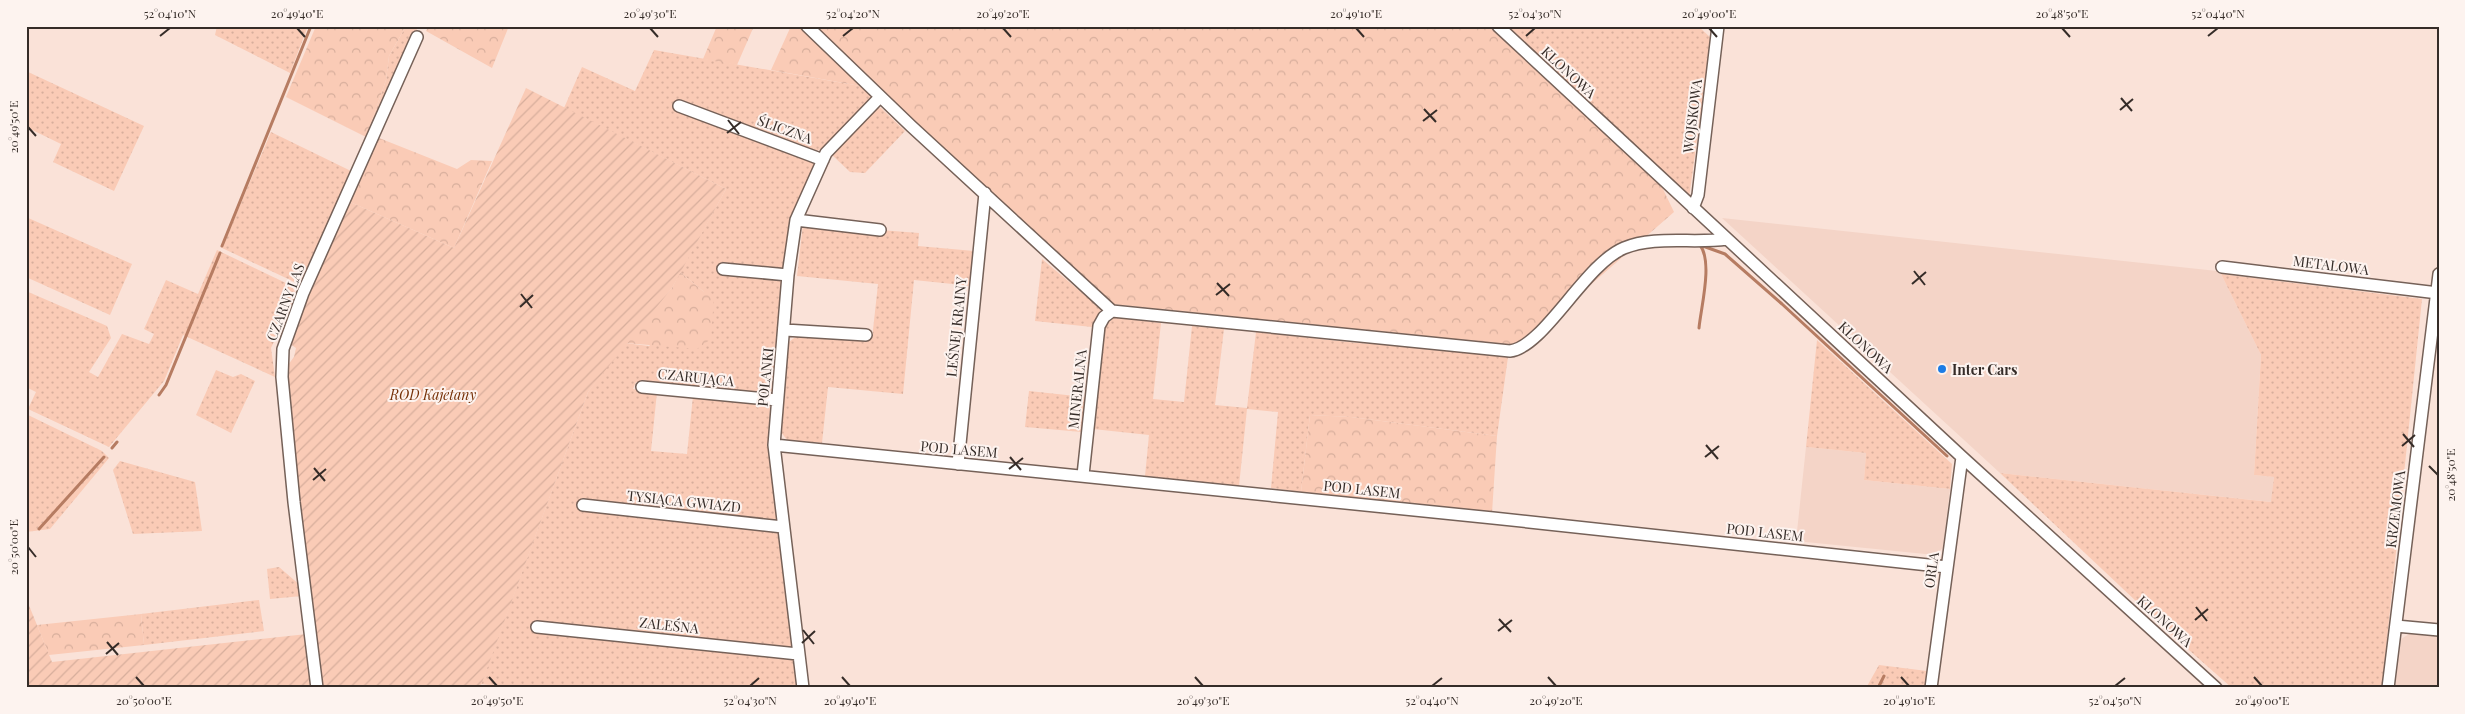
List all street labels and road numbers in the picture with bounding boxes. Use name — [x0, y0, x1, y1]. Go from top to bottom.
street label: KLONOWA — [1538, 42, 1601, 102]
street label: WOJSKOWA — [1678, 78, 1706, 155]
street label: ŚLICZNA — [755, 110, 815, 148]
street label: METALOWA — [2292, 251, 2370, 279]
street label: CZARNY LAS — [262, 261, 308, 343]
street label: LEŚNEJ KRAINY — [941, 275, 971, 378]
street label: KLONOWA — [1835, 317, 1898, 377]
street label: POLANKI — [752, 346, 778, 407]
street label: MINERALNA — [1063, 348, 1091, 430]
street label: CZARUJĄCA — [657, 364, 735, 390]
street label: POD LASEM — [920, 436, 998, 462]
street label: KRZEMOWA — [2381, 469, 2409, 549]
street label: POD LASEM — [1323, 476, 1401, 502]
street label: TYSIĄCA GWIAZD — [626, 486, 742, 516]
street label: POD LASEM — [1726, 519, 1804, 545]
street label: ORLA — [1919, 550, 1943, 589]
street label: KLONOWA — [2133, 591, 2197, 651]
street label: ZALEŚNA — [638, 612, 700, 638]

